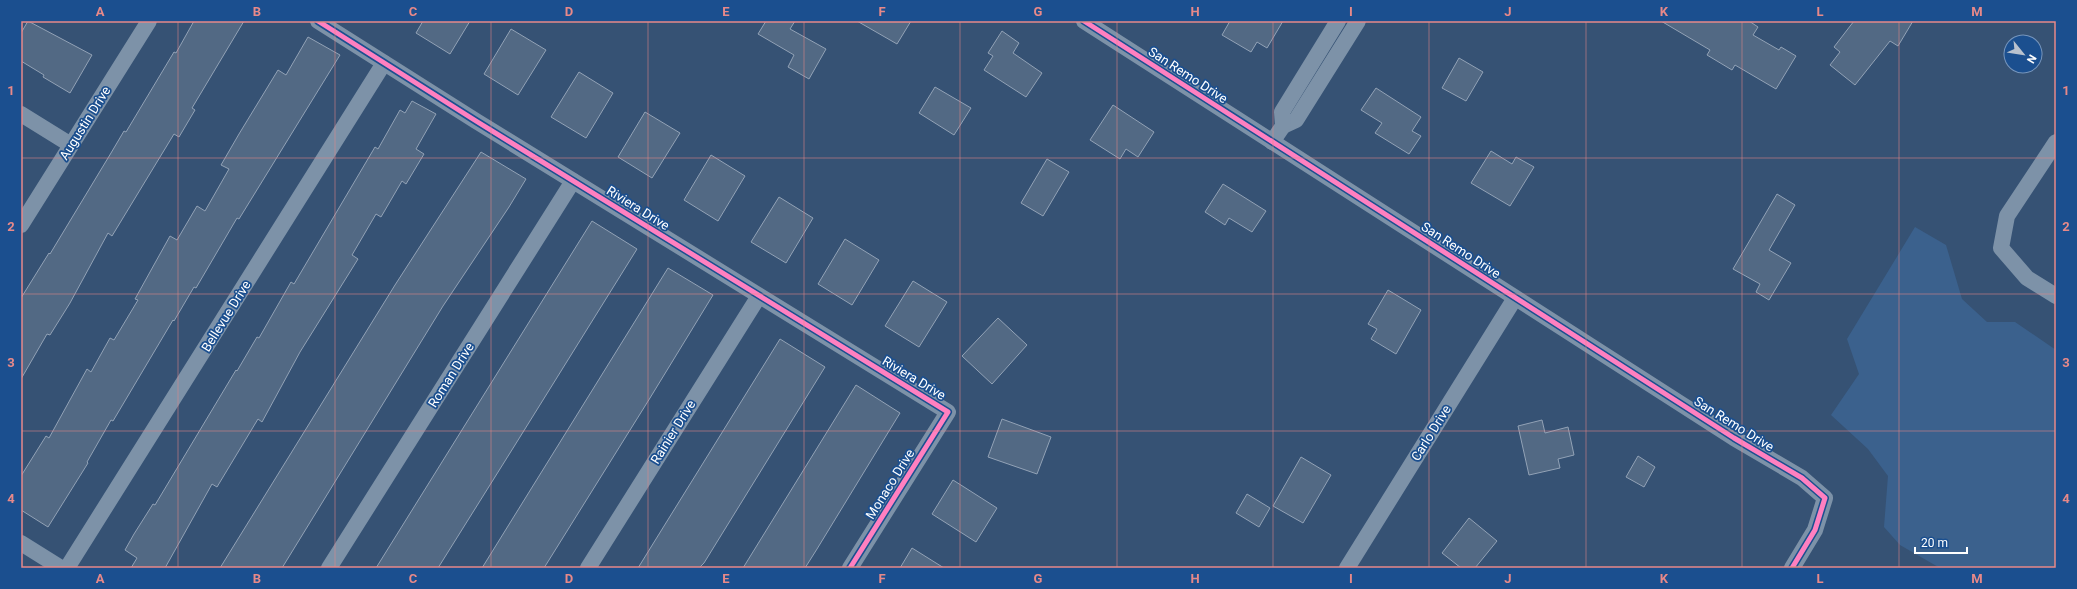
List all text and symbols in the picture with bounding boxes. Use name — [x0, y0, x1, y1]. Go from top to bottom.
text: A — [96, 4, 105, 19]
text: B — [253, 4, 261, 19]
text: C — [409, 4, 418, 19]
text: D — [565, 4, 573, 19]
text: E — [722, 4, 730, 19]
text: F — [878, 4, 886, 19]
text: G — [1034, 4, 1043, 19]
text: H — [1190, 4, 1200, 19]
text: I — [1349, 4, 1353, 19]
text: J — [1504, 4, 1512, 19]
text: K — [1660, 4, 1669, 19]
text: L — [1816, 4, 1824, 19]
text: M — [1971, 4, 1983, 19]
north arrow — [2003, 34, 2043, 74]
street label: San Remo Drive — [1146, 44, 1230, 106]
text: N — [2024, 52, 2039, 66]
text: 1 — [7, 83, 15, 98]
street label: Augustin Drive — [56, 83, 114, 162]
text: 1 — [2062, 83, 2070, 98]
street label: Riviera Drive — [604, 183, 672, 233]
text: 2 — [7, 219, 15, 234]
street label: San Remo Drive — [1419, 219, 1503, 281]
text: 2 — [2062, 219, 2070, 234]
street label: Bellevue Drive — [198, 278, 254, 354]
street label: Roman Drive — [425, 340, 477, 410]
street label: Riviera Drive — [880, 353, 948, 403]
text: 3 — [7, 355, 15, 370]
text: 3 — [2062, 355, 2070, 370]
street label: San Remo Drive — [1691, 393, 1777, 455]
street label: Rainier Drive — [647, 397, 699, 467]
street label: Carlo Drive — [1408, 402, 1454, 464]
street label: Monaco Drive — [863, 446, 918, 522]
text: 4 — [7, 491, 15, 506]
text: 4 — [2062, 491, 2070, 506]
scale bar — [1915, 529, 1967, 555]
text: 20 m — [1921, 536, 1948, 550]
text: A — [96, 571, 105, 586]
text: B — [253, 571, 261, 586]
text: C — [409, 571, 418, 586]
text: D — [565, 571, 573, 586]
text: E — [722, 571, 730, 586]
text: F — [878, 571, 886, 586]
text: G — [1034, 571, 1043, 586]
text: H — [1190, 571, 1200, 586]
text: I — [1349, 571, 1353, 586]
text: J — [1504, 571, 1512, 586]
text: K — [1660, 571, 1669, 586]
text: L — [1816, 571, 1824, 586]
text: M — [1971, 571, 1983, 586]

